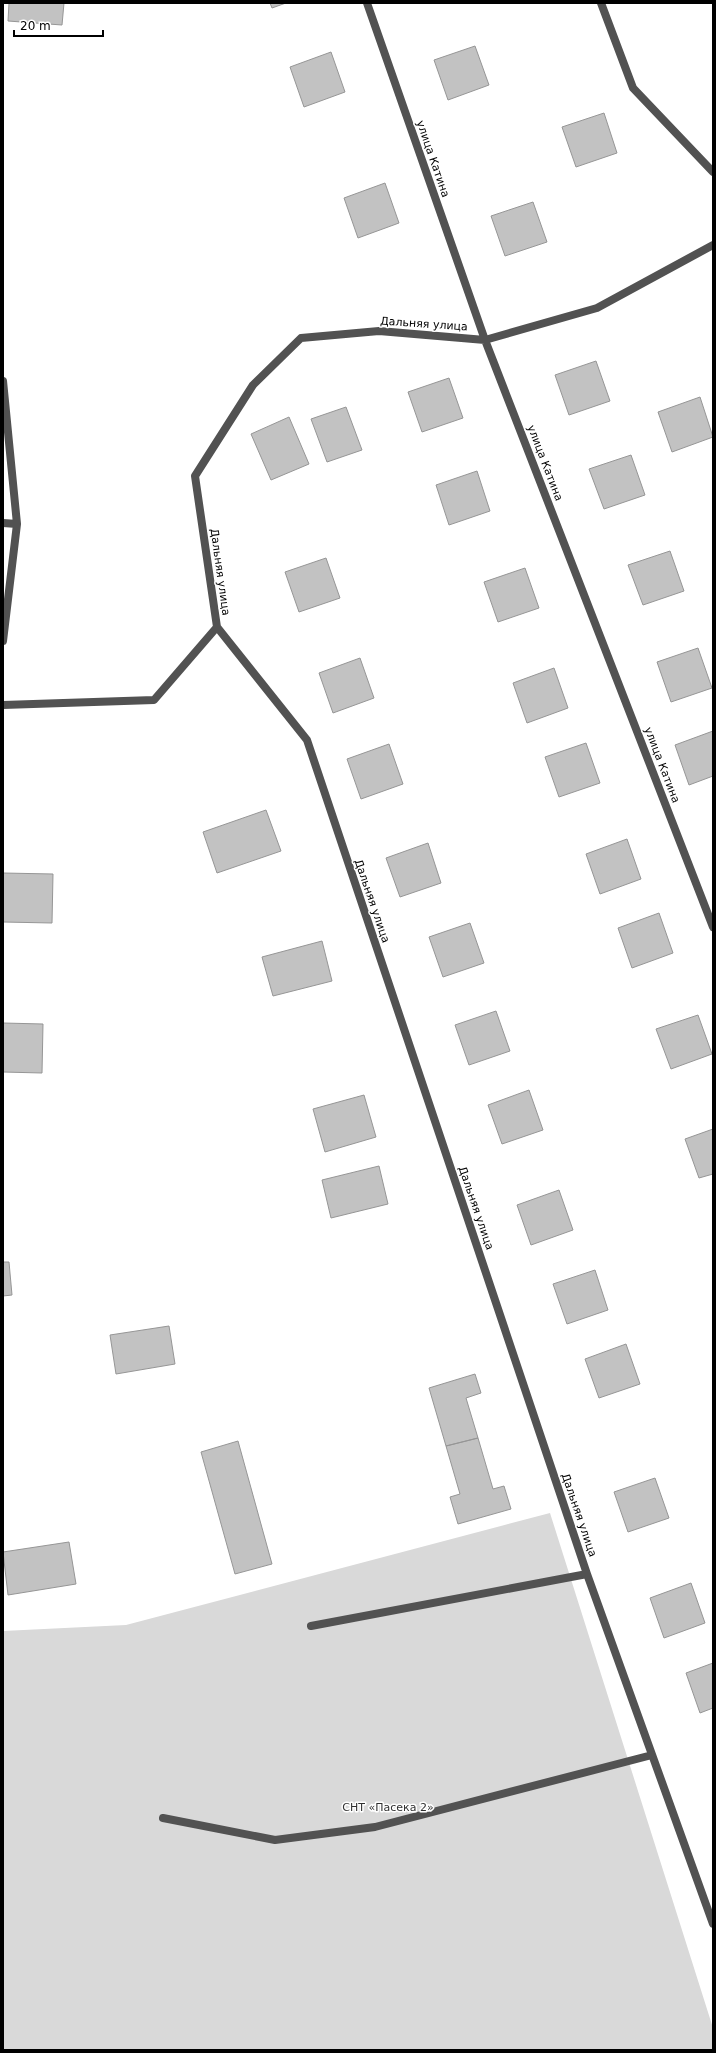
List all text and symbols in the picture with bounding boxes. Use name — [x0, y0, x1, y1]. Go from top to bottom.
scale bar — [14, 12, 103, 38]
text: 20 m — [20, 19, 51, 33]
street label: улица Катина — [414, 119, 452, 199]
street label: Дальняя улица — [380, 314, 468, 334]
street label: улица Катина — [525, 423, 565, 503]
street label: Дальняя улица — [207, 528, 233, 616]
street label: улица Катина — [642, 725, 682, 805]
street label: Дальняя улица — [352, 857, 392, 945]
street label: Дальняя улица — [456, 1164, 496, 1252]
street label: Дальняя улица — [559, 1471, 599, 1559]
park label: СНТ «Пасека 2» — [342, 1801, 434, 1814]

